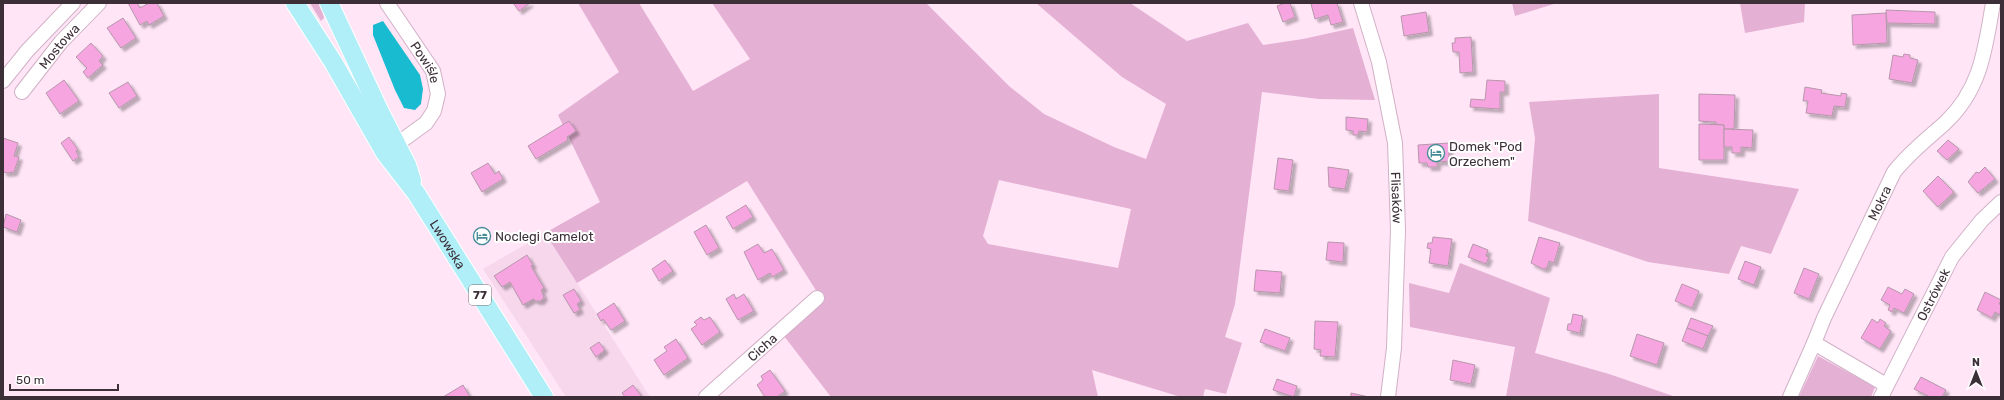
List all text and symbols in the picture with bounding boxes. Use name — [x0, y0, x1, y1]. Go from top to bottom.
street label: Mostowa — [36, 21, 83, 72]
street label: Powiśle — [407, 39, 442, 84]
place label: Domek "Pod Orzechem" — [1449, 139, 1522, 169]
hotel icon: Domek "Pod Orzechem" — [1426, 143, 1446, 163]
street label: Flisaków — [1388, 172, 1405, 224]
street label: Mokra — [1865, 183, 1894, 223]
street label: Lwowska — [427, 217, 469, 272]
hotel icon: Noclegi Camelot — [472, 226, 492, 246]
place label: Noclegi Camelot — [495, 229, 594, 245]
street label: Ostrówek — [1914, 266, 1953, 323]
road number: 77 — [469, 285, 491, 305]
street label: Cicha — [745, 330, 780, 364]
north arrow — [1956, 352, 1996, 392]
text: N — [1972, 356, 1980, 369]
scale bar — [10, 366, 118, 392]
text: 50 m — [16, 373, 44, 387]

